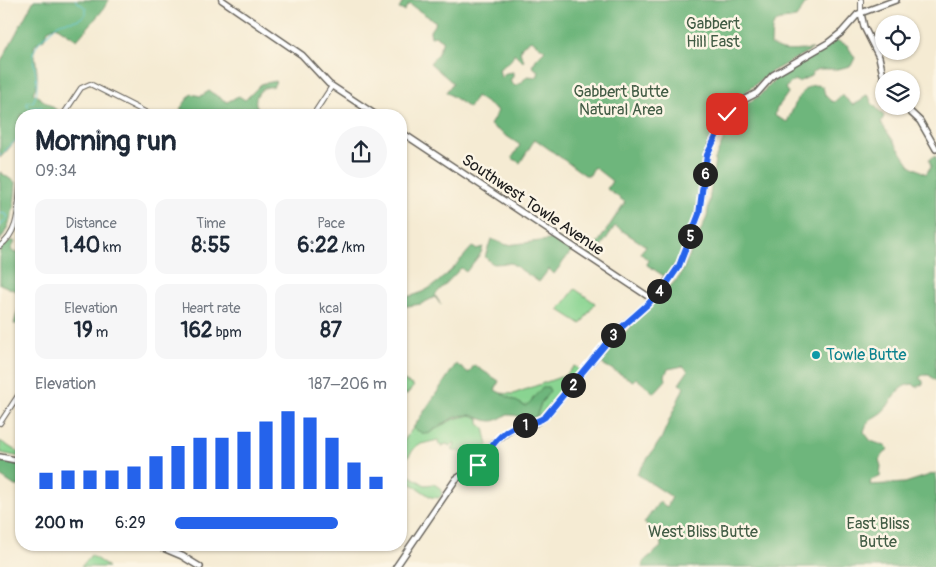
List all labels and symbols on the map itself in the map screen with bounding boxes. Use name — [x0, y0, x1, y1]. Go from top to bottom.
park label: Gabbert Hill East — [686, 14, 740, 52]
park label: Gabbert Butte Natural Area — [573, 82, 669, 120]
pin — [706, 93, 748, 135]
street label: Southwest Towle Avenue — [458, 150, 608, 260]
pin: 6 — [692, 162, 718, 186]
pin: 5 — [678, 224, 702, 248]
pin: 4 — [646, 278, 672, 304]
pin: 3 — [600, 322, 626, 348]
place label: Towle Butte — [826, 345, 907, 365]
marker: Towle Butte — [810, 349, 822, 361]
pin: 2 — [560, 372, 586, 398]
pin: 1 — [512, 412, 538, 438]
pin — [457, 444, 499, 486]
park label: East Bliss Butte — [847, 514, 909, 552]
park label: West Bliss Butte — [648, 522, 758, 542]

